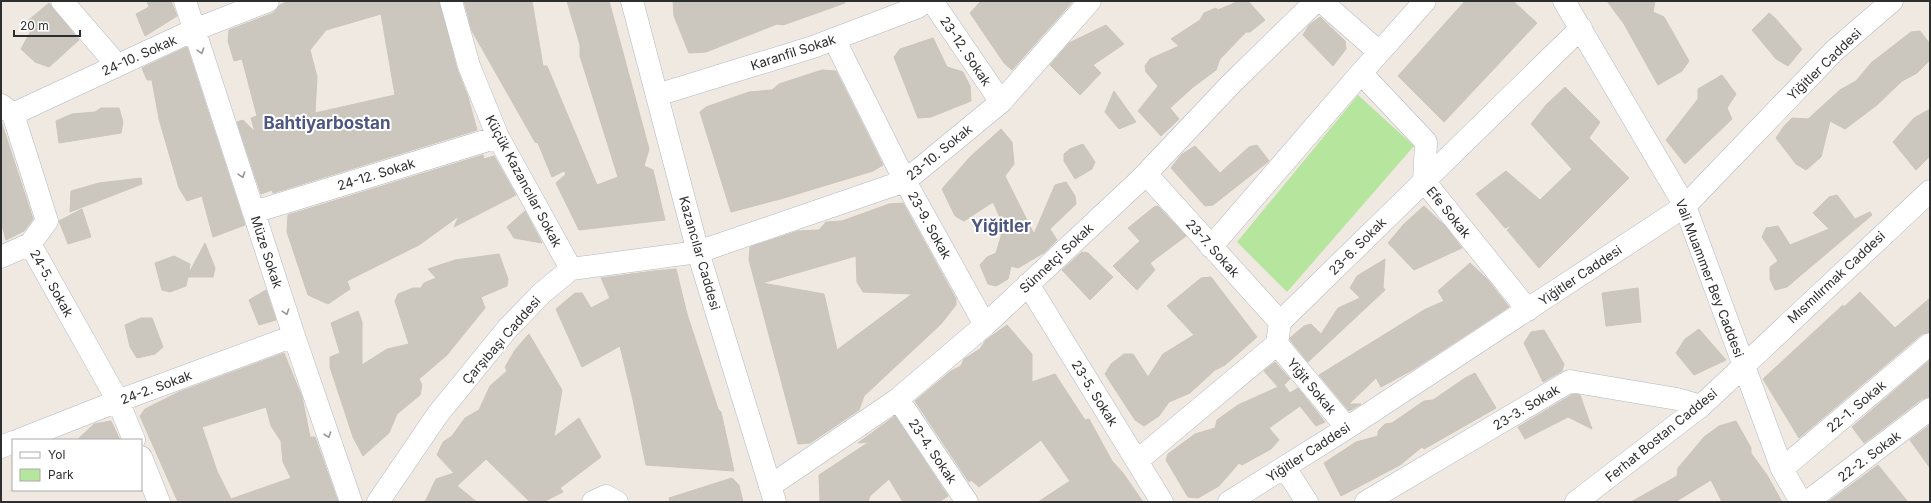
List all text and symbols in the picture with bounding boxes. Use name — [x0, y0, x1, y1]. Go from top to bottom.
scale bar — [14, 12, 80, 38]
street label: 23-12. Sokak — [937, 13, 995, 89]
text: 20 m — [20, 18, 49, 33]
street label: Yiğitler Caddesi — [1784, 25, 1864, 103]
street label: 24-10. Sokak — [99, 31, 179, 79]
street label: Karanfil Sokak — [748, 31, 838, 73]
one-way arrow — [197, 48, 205, 55]
street label: Küçük Kazancılar Sokak — [482, 112, 566, 250]
district label: Bahtiyarbostan — [263, 113, 391, 133]
street label: 23-10. Sokak — [903, 121, 975, 183]
street label: 24-12. Sokak — [335, 155, 417, 193]
one-way arrow — [237, 171, 246, 178]
street label: Efe Sokak — [1424, 183, 1474, 241]
street label: 23-9. Sokak — [905, 188, 955, 262]
street label: Kazancılar Caddesi — [676, 194, 724, 312]
street label: Vali Muammer Bey Caddesi — [1672, 197, 1748, 359]
street label: Müze Sokak — [248, 214, 286, 290]
street label: 23-6. Sokak — [1325, 214, 1389, 278]
district label: Yiğitler — [971, 216, 1031, 236]
street label: 23-7. Sokak — [1183, 216, 1243, 280]
street label: Sünnetçi Sokak — [1016, 220, 1096, 296]
street label: Mısmılırmak Caddesi — [1784, 228, 1888, 326]
street label: Yiğitler Caddesi — [1535, 241, 1625, 309]
street label: 24-5. Sokak — [27, 246, 77, 320]
street label: Çarşıbaşı Caddesi — [459, 293, 543, 387]
one-way arrow — [281, 308, 290, 315]
street label: Yiğit Sokak — [1284, 355, 1340, 417]
street label: 23-5. Sokak — [1068, 357, 1122, 429]
street label: 24-2. Sokak — [118, 367, 194, 407]
street label: 22-1. Sokak — [1823, 377, 1889, 435]
street label: 23-3. Sokak — [1490, 381, 1562, 433]
street label: Ferhat Bostan Caddesi — [1602, 385, 1720, 485]
street label: 23-4. Sokak — [905, 415, 961, 487]
street label: Yiğitler Caddesi — [1263, 419, 1353, 485]
street label: 22-2. Sokak — [1834, 427, 1904, 485]
one-way arrow — [323, 431, 332, 438]
legend — [12, 439, 142, 491]
text: Yol — [48, 447, 65, 462]
text: Park — [48, 467, 74, 482]

